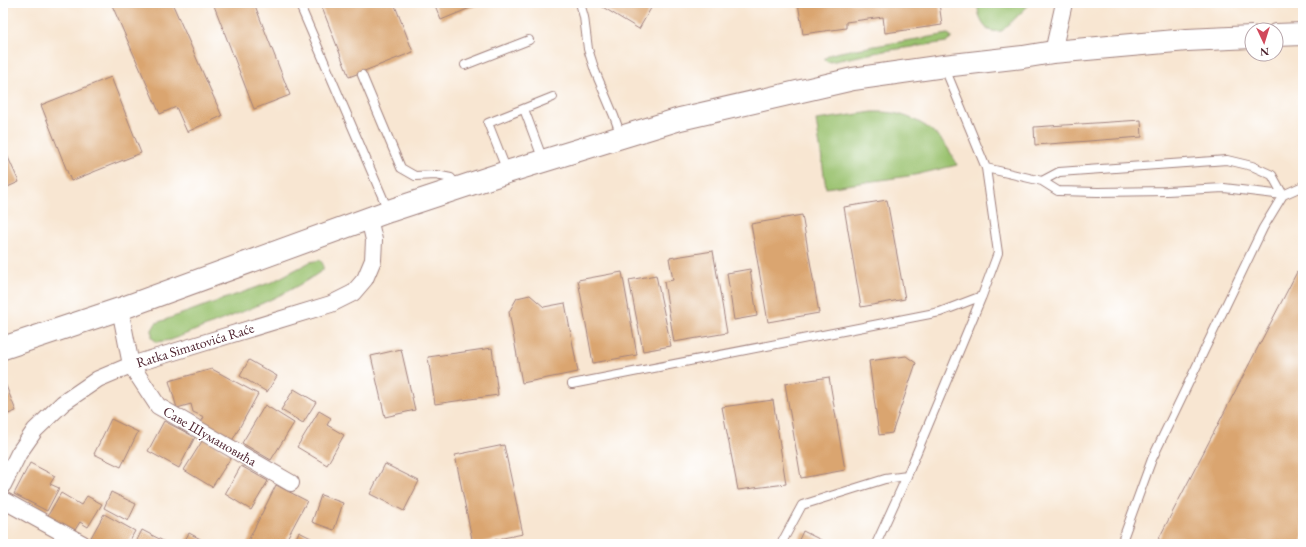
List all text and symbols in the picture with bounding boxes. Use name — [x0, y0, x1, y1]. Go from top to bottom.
north arrow — [1244, 22, 1284, 62]
text: N — [1260, 45, 1270, 59]
street label: Ratka Simatovića Raće — [134, 318, 257, 371]
street label: Саве Шумановића — [160, 402, 260, 470]

